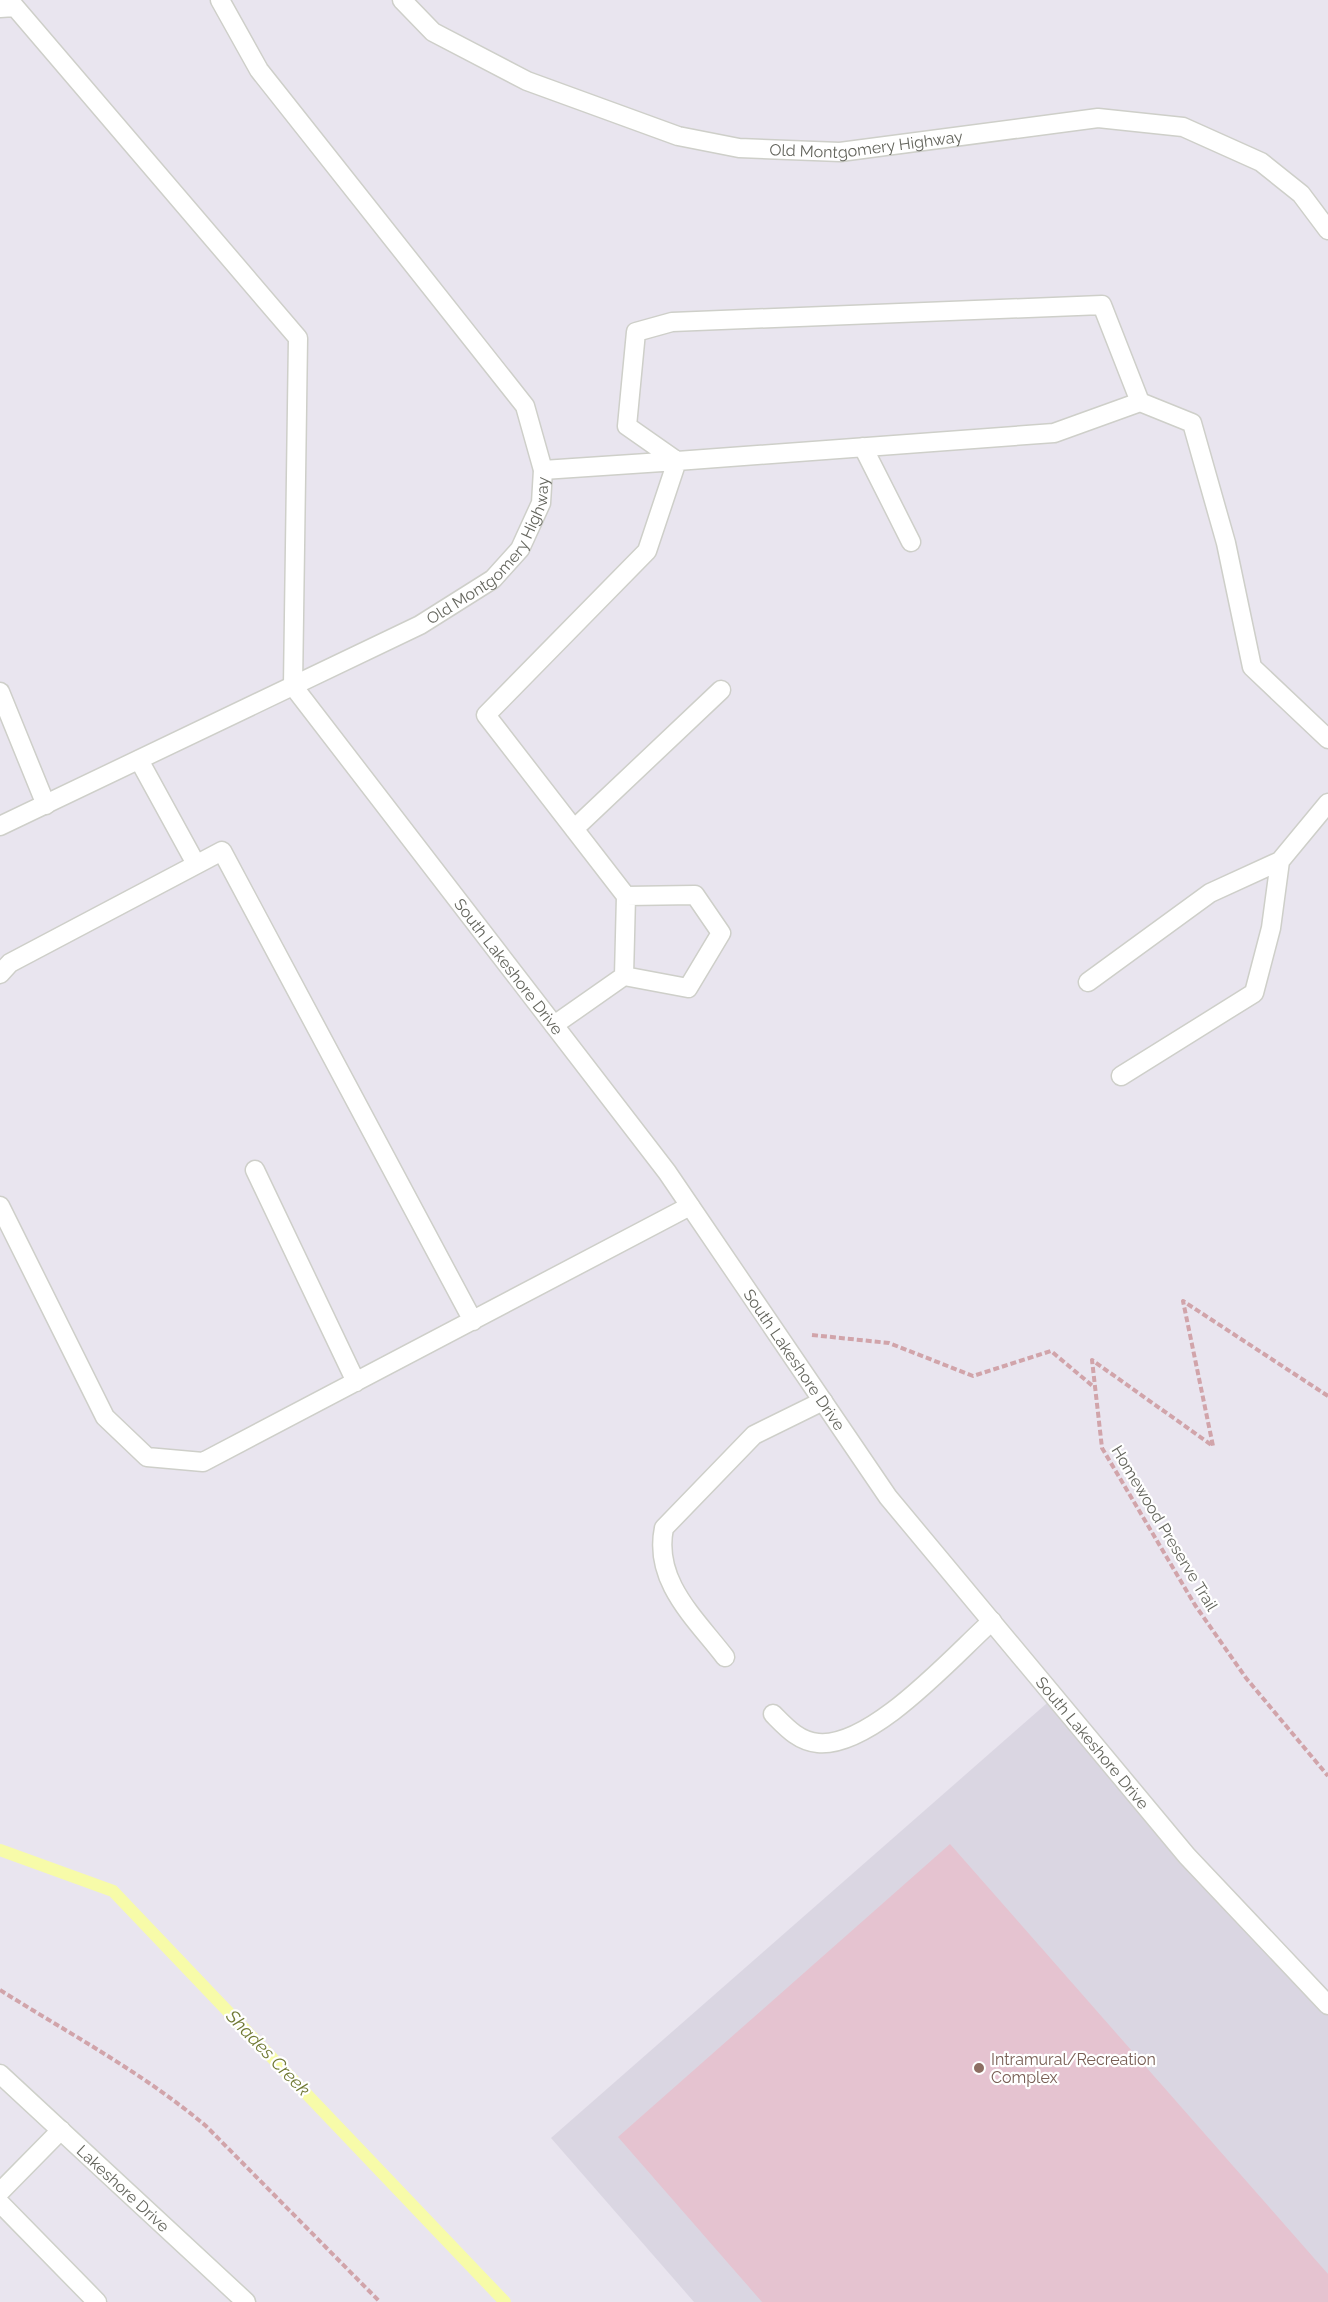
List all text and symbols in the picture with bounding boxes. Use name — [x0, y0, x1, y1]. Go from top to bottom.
street label: Old Montgomery Highway — [769, 127, 964, 162]
street label: Old Montgomery Highway — [423, 476, 553, 629]
street label: South Lakeshore Drive — [450, 895, 567, 1039]
street label: South Lakeshore Drive — [739, 1285, 849, 1434]
street label: Homewood Preserve Trail — [1107, 1442, 1222, 1615]
street label: South Lakeshore Drive — [1032, 1673, 1153, 1813]
water label: Shades Creek — [221, 2005, 315, 2100]
place label: Intramural/Recreation Complex — [991, 2050, 1156, 2087]
marker: Intramural/Recreation Complex — [972, 2061, 986, 2075]
street label: Lakeshore Drive — [73, 2141, 173, 2236]

